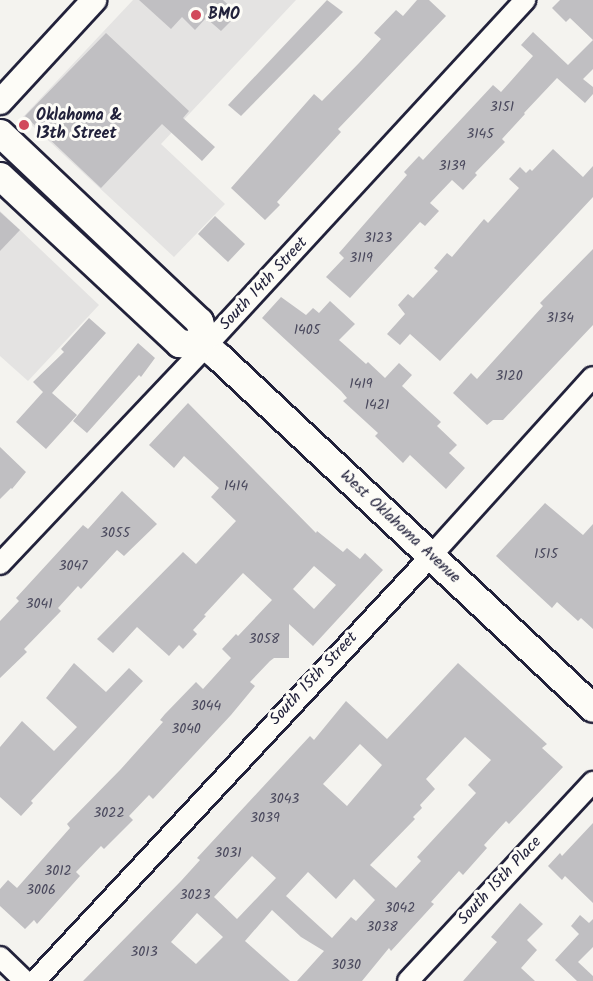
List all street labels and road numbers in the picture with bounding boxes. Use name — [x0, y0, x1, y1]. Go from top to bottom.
street label: South 14th Street — [216, 233, 312, 335]
street label: West Oklahoma Avenue — [336, 466, 464, 588]
street label: South 15th Street — [266, 629, 362, 729]
street label: South 15th Place — [454, 833, 546, 929]

